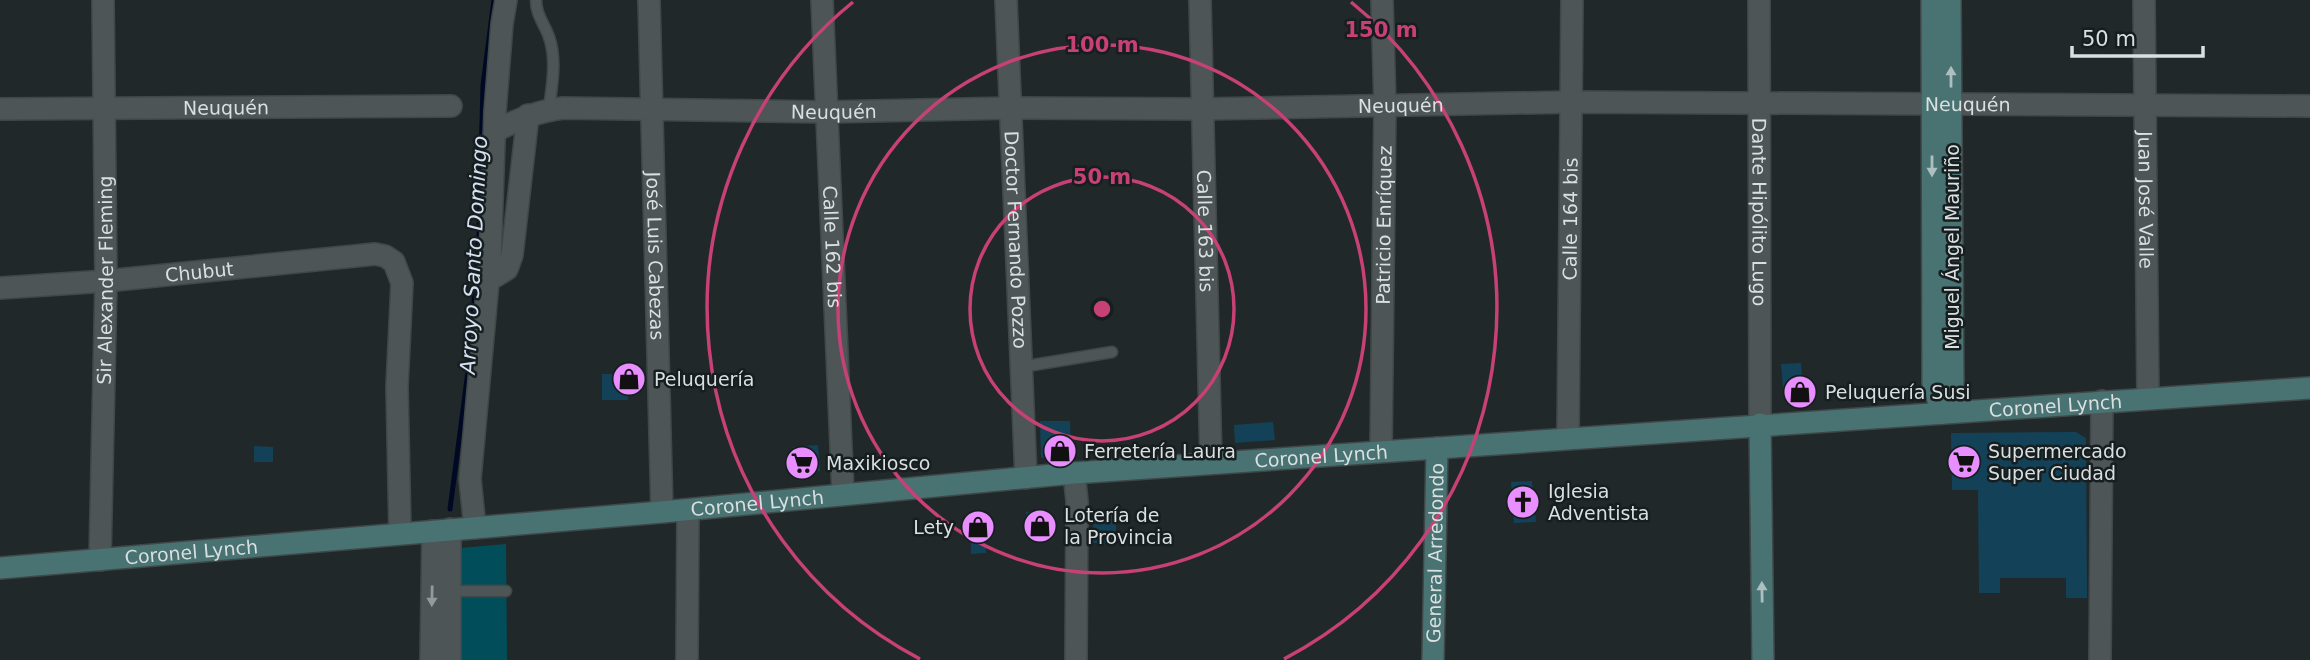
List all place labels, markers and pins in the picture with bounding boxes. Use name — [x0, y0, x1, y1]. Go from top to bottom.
centre of rings — [1090, 297, 1114, 321]
shop icon: Peluquería — [610, 360, 648, 398]
place label: Peluquería — [654, 368, 754, 390]
shop icon: Peluquería Susi — [1781, 373, 1819, 411]
place label: Peluquería Susi — [1825, 381, 1971, 403]
shop icon: Ferretería Laura — [1041, 432, 1079, 470]
place label: Ferretería Laura — [1084, 440, 1236, 462]
place label: Supermercado Super Ciudad — [1988, 440, 2127, 484]
supermarket icon: Supermercado Super Ciudad — [1945, 443, 1983, 481]
supermarket icon: Maxikiosco — [783, 444, 821, 482]
place label: Maxikiosco — [826, 452, 930, 474]
place label: Iglesia Adventista — [1548, 480, 1649, 524]
church icon: Iglesia Adventista — [1504, 483, 1542, 521]
place label: Lotería de la Provincia — [1064, 504, 1173, 548]
shop icon: Lotería de la Provincia — [1021, 507, 1059, 545]
shop icon: Lety — [959, 508, 997, 546]
place label: Lety — [913, 516, 954, 538]

